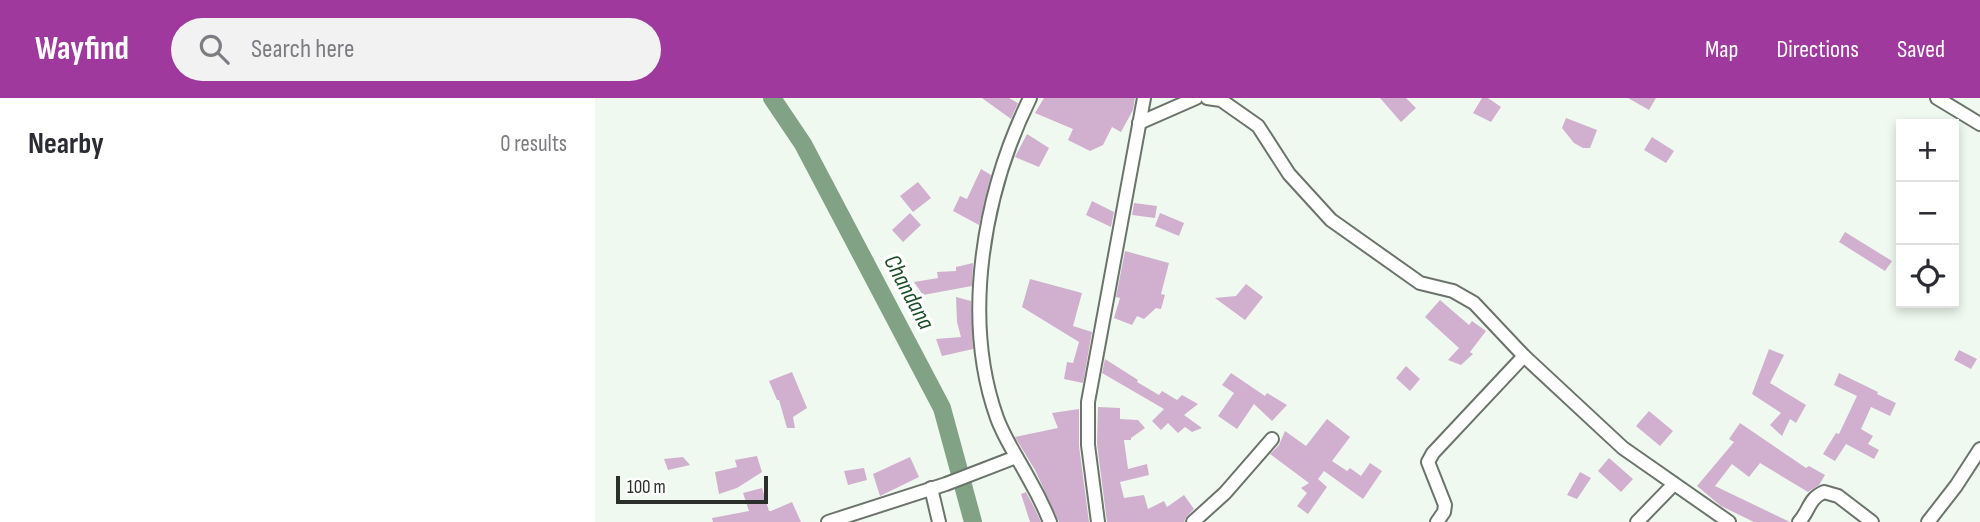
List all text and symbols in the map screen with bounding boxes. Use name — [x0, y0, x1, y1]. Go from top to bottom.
search box — [171, 18, 661, 81]
text: Wayfind — [35, 29, 129, 69]
icon: search — [195, 30, 233, 68]
text: Search here — [251, 34, 354, 65]
text: Map — [1705, 35, 1738, 64]
text: Directions — [1776, 35, 1859, 64]
text: Saved — [1897, 35, 1945, 64]
map controls — [1896, 119, 1959, 308]
button: + — [1896, 119, 1959, 182]
text: Nearby — [28, 126, 104, 162]
text: 0 results — [500, 130, 567, 158]
button: − — [1896, 182, 1959, 245]
button: locate — [1896, 245, 1959, 308]
water label: Chandana — [877, 250, 941, 335]
scale bar — [616, 473, 768, 505]
text: 100 m — [627, 476, 666, 499]

